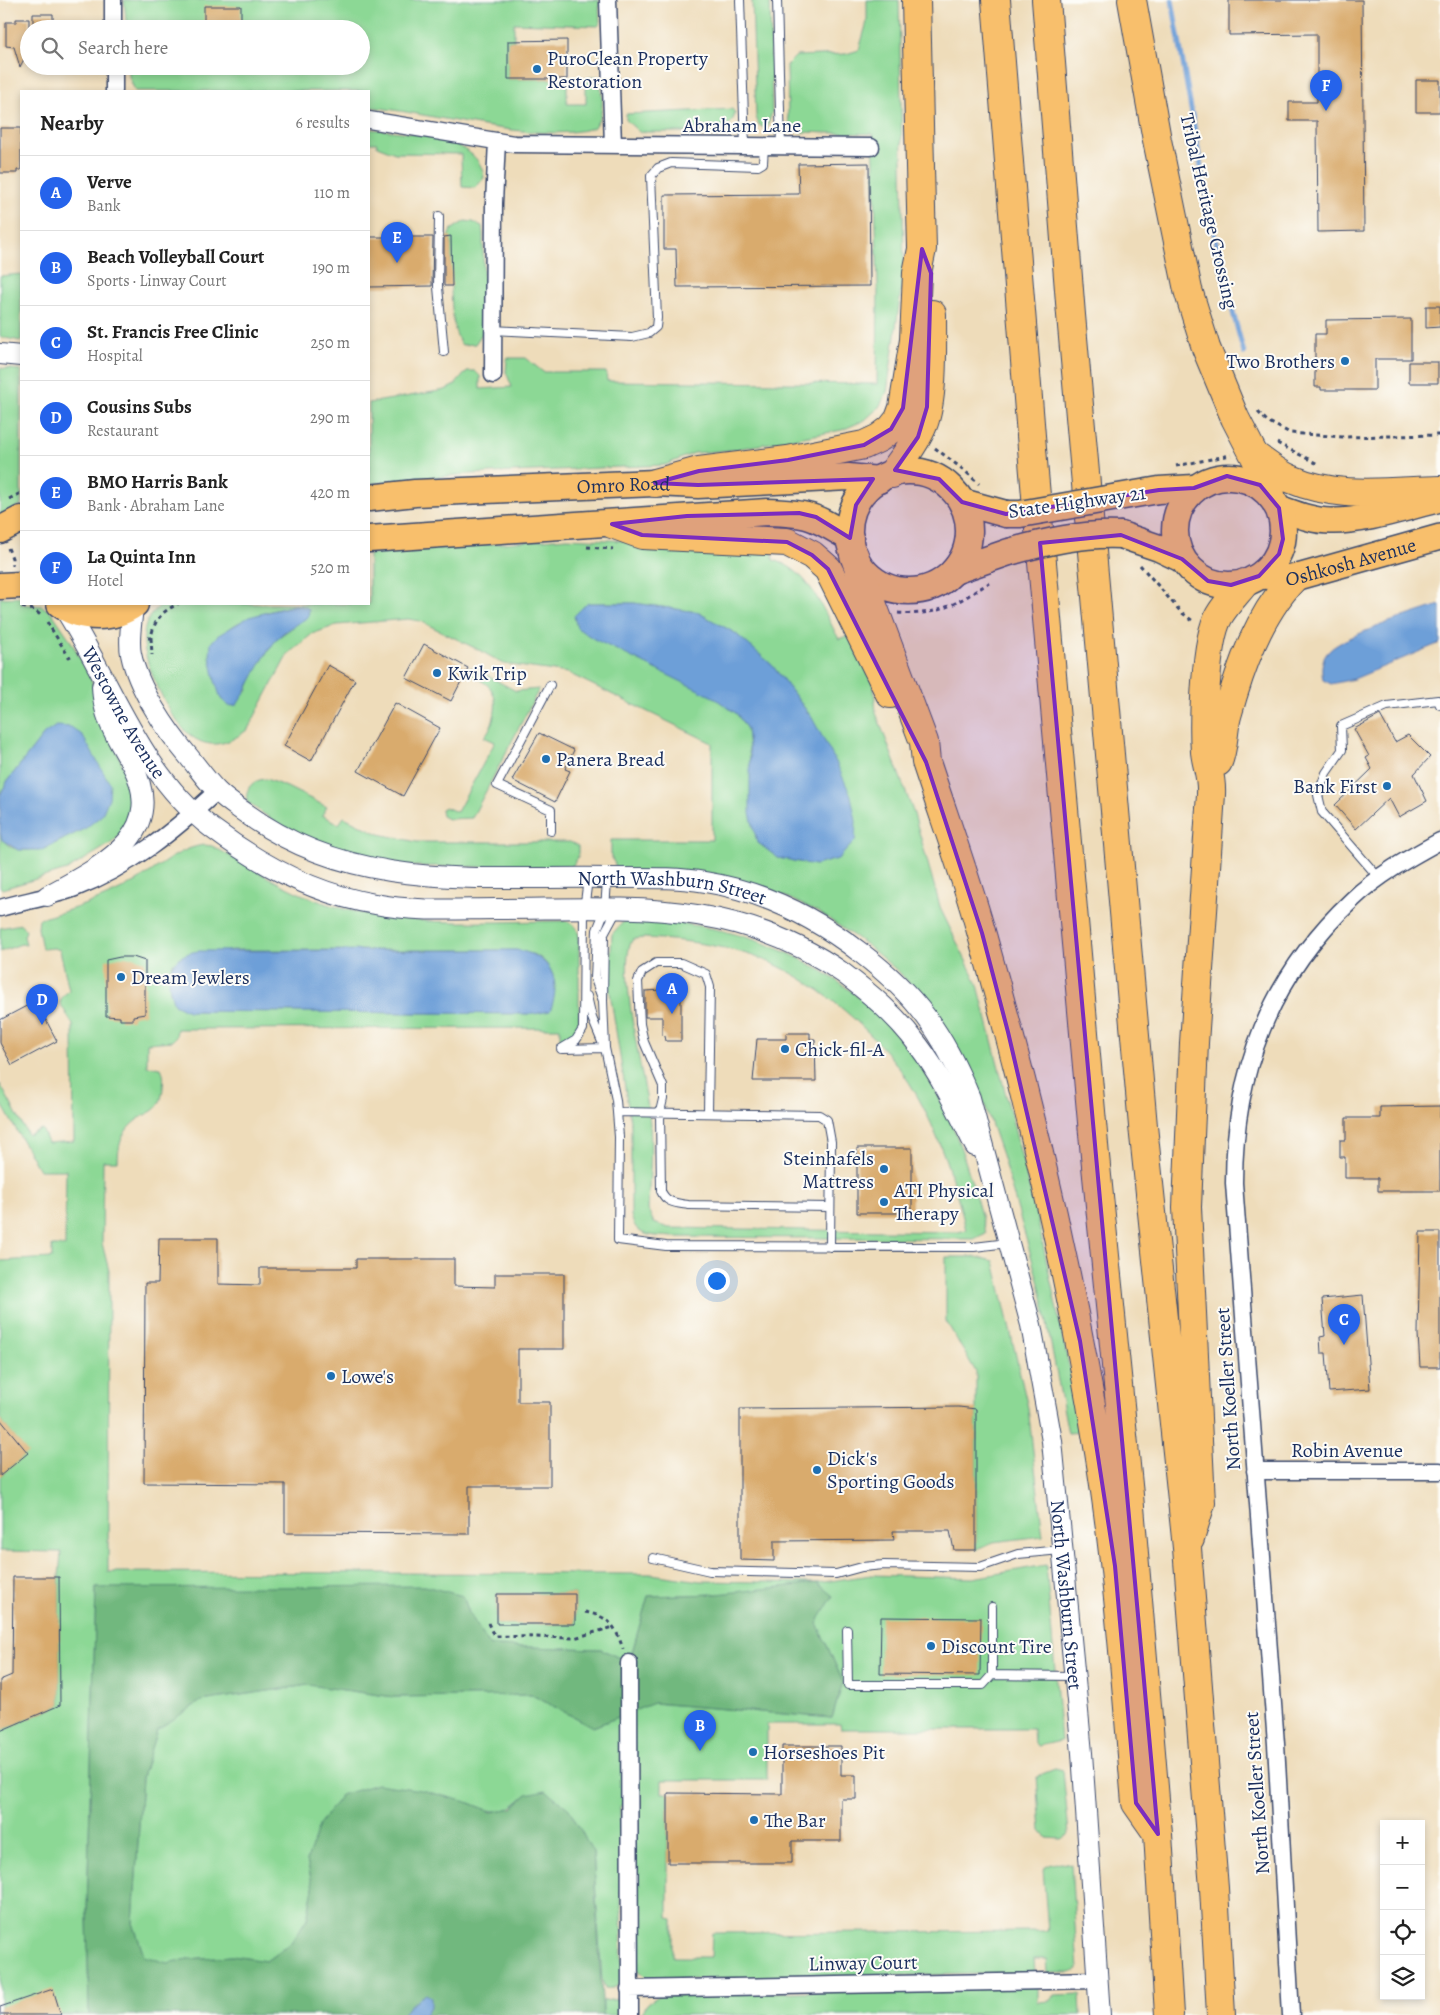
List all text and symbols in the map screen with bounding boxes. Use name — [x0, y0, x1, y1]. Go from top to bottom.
search box — [20, 20, 370, 75]
icon: search — [38, 34, 66, 62]
text: Search here — [78, 35, 168, 61]
place label: PuroClean Property Restoration — [547, 45, 709, 95]
marker: PuroClean Property Restoration — [531, 63, 543, 75]
pin: F — [1310, 70, 1342, 111]
text: Nearby — [40, 109, 103, 137]
street label: Tribal Heritage Crossing — [1173, 111, 1245, 311]
text: 6 results — [296, 112, 350, 134]
street label: Abraham Lane — [682, 112, 801, 139]
text: Verve — [87, 169, 132, 195]
text: A — [51, 182, 61, 204]
text: 110 m — [314, 182, 350, 204]
text: Bank — [87, 195, 121, 217]
pin: E — [381, 222, 413, 263]
text: Beach Volleyball Court — [87, 244, 264, 270]
text: B — [51, 257, 61, 279]
text: 190 m — [312, 257, 350, 279]
text: Sports · Linway Court — [87, 270, 227, 292]
text: St. Francis Free Clinic — [87, 319, 259, 345]
text: C — [51, 332, 61, 354]
text: 250 m — [311, 332, 350, 354]
text: Hospital — [87, 345, 143, 367]
place label: Two Brothers — [1226, 348, 1335, 375]
marker: Two Brothers — [1339, 355, 1351, 367]
text: Cousins Subs — [87, 394, 192, 420]
text: D — [50, 407, 62, 429]
text: 290 m — [310, 407, 350, 429]
text: Restaurant — [87, 420, 159, 442]
text: BMO Harris Bank — [87, 469, 228, 495]
street label: Omro Road — [576, 469, 671, 500]
street label: State Highway 21 — [1006, 479, 1148, 525]
text: E — [51, 482, 61, 504]
text: 420 m — [310, 482, 350, 504]
text: Bank · Abraham Lane — [87, 495, 225, 517]
street label: Oshkosh Avenue — [1285, 531, 1419, 592]
text: La Quinta Inn — [87, 544, 196, 570]
text: F — [52, 557, 60, 579]
text: 520 m — [311, 557, 350, 579]
text: Hotel — [87, 570, 123, 592]
street label: Westowne Avenue — [75, 641, 172, 784]
place label: Kwik Trip — [447, 660, 527, 687]
marker: Kwik Trip — [431, 667, 443, 679]
place label: Panera Bread — [556, 746, 665, 773]
marker: Panera Bread — [540, 753, 552, 765]
place label: Bank First — [1293, 773, 1377, 800]
marker: Bank First — [1381, 780, 1393, 792]
street label: North Washburn Street — [578, 864, 771, 911]
place label: Dream Jewlers — [131, 964, 250, 991]
marker: Dream Jewlers — [115, 971, 127, 983]
pin: A — [656, 973, 688, 1014]
pin: D — [26, 984, 58, 1025]
place label: Chick-fil-A — [795, 1036, 884, 1063]
marker: Chick-fil-A — [779, 1043, 791, 1055]
place label: Steinhafels Mattress — [783, 1145, 874, 1195]
marker: Steinhafels Mattress — [878, 1163, 890, 1175]
place label: ATI Physical Therapy — [893, 1177, 994, 1227]
marker: ATI Physical Therapy — [878, 1196, 890, 1208]
your location — [704, 1268, 730, 1294]
pin: C — [1328, 1304, 1360, 1345]
street label: North Koeller Street — [1209, 1306, 1247, 1471]
place label: Lowe's — [341, 1363, 394, 1390]
marker: Lowe's — [325, 1370, 337, 1382]
street label: Robin Avenue — [1291, 1437, 1403, 1464]
place label: Dick's Sporting Goods — [827, 1445, 955, 1495]
marker: Dick's Sporting Goods — [811, 1464, 823, 1476]
street label: North Washburn Street — [1044, 1499, 1089, 1692]
place label: Discount Tire — [941, 1633, 1052, 1660]
marker: Discount Tire — [925, 1640, 937, 1652]
pin: B — [684, 1710, 716, 1751]
street label: North Koeller Street — [1238, 1710, 1276, 1875]
place label: Horseshoes Pit — [763, 1739, 885, 1766]
marker: Horseshoes Pit — [747, 1746, 759, 1758]
place label: The Bar — [764, 1807, 826, 1834]
marker: The Bar — [748, 1814, 760, 1826]
map controls — [1380, 1820, 1425, 2000]
button: + — [1380, 1820, 1425, 1865]
button: − — [1380, 1865, 1425, 1910]
button: locate — [1380, 1910, 1425, 1955]
street label: Linway Court — [808, 1949, 918, 1977]
button: layers — [1380, 1955, 1425, 2000]

